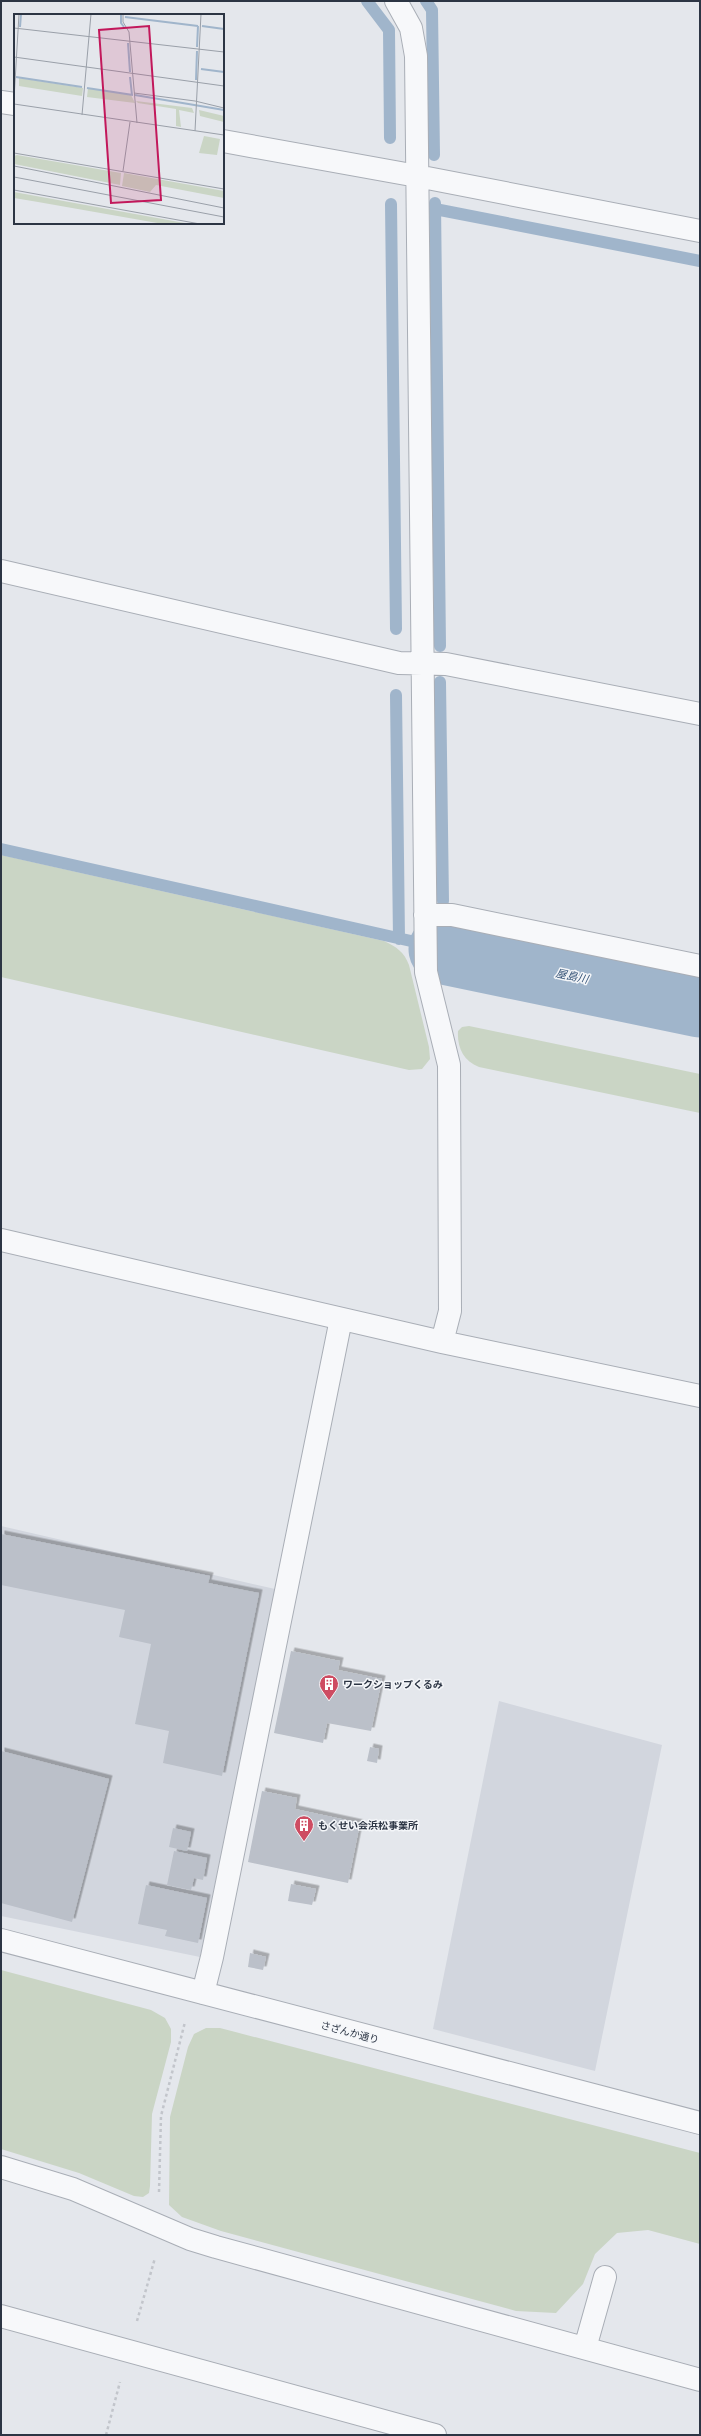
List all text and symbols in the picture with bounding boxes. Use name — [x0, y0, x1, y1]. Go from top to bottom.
inset map — [14, 14, 224, 224]
water label: 屋島川 — [555, 967, 590, 986]
building icon: ワークショップくるみ — [318, 1673, 340, 1701]
place label: ワークショップくるみ — [343, 1678, 443, 1690]
building icon: もくせい会浜松事業所 — [293, 1814, 315, 1842]
place label: もくせい会浜松事業所 — [318, 1819, 418, 1831]
street label: さざんか通り — [319, 2018, 381, 2046]

